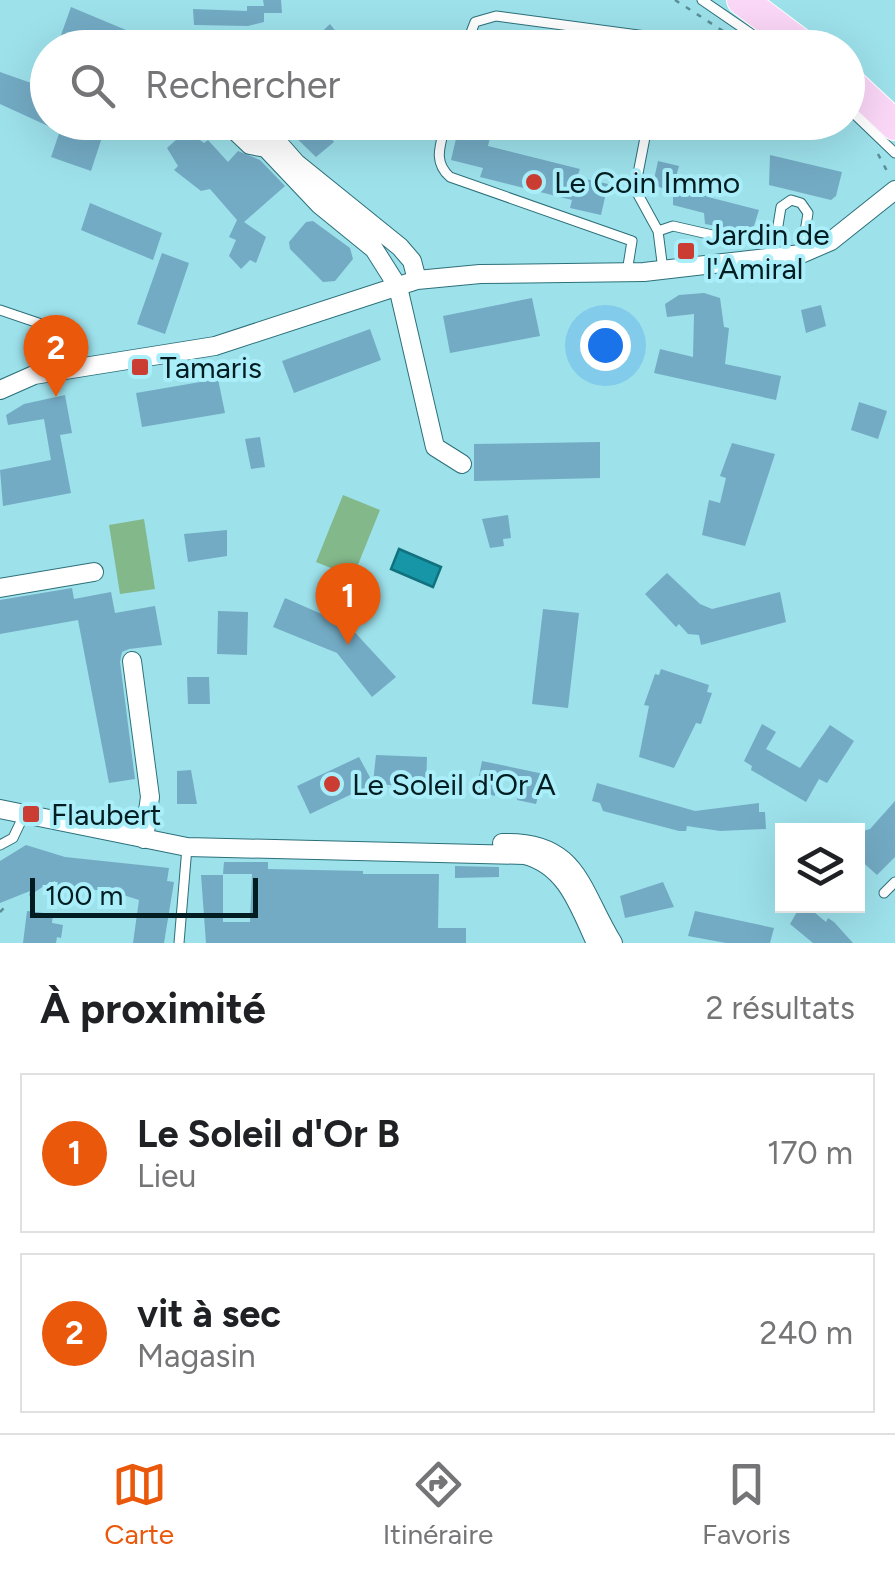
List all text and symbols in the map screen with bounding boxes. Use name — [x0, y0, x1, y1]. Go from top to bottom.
search box — [30, 30, 865, 140]
icon: search — [65, 58, 120, 113]
text: Rechercher — [145, 62, 340, 108]
place label: Le Coin Immo — [554, 164, 740, 201]
marker: Le Coin Immo — [523, 171, 545, 193]
place label: Jardin de l'Amiral — [706, 216, 830, 287]
marker: Jardin de l'Amiral — [675, 240, 697, 262]
pin: 2 — [23, 314, 88, 397]
your location — [580, 320, 631, 371]
place label: Tamaris — [160, 349, 262, 386]
marker: Tamaris — [129, 356, 151, 378]
pin: 1 — [316, 562, 380, 645]
place label: Le Soleil d'Or A — [352, 766, 557, 803]
marker: Le Soleil d'Or A — [321, 773, 343, 795]
place label: Flaubert — [51, 796, 161, 833]
marker: Flaubert — [20, 803, 42, 825]
map controls — [775, 823, 865, 913]
button: layers — [775, 823, 865, 913]
scale bar — [30, 873, 258, 918]
text: 100 m — [45, 878, 123, 912]
text: À proximité — [40, 983, 266, 1034]
text: 2 résultats — [706, 989, 855, 1027]
text: Le Soleil d'Or B — [137, 1111, 400, 1157]
text: 1 — [68, 1134, 81, 1172]
text: 170 m — [767, 1134, 853, 1172]
text: Lieu — [137, 1157, 196, 1195]
text: vit à sec — [137, 1291, 281, 1337]
text: 2 — [65, 1314, 84, 1352]
text: 240 m — [760, 1314, 853, 1352]
text: Magasin — [137, 1337, 256, 1375]
tab: Carte — [104, 1457, 174, 1551]
tab: Itinéraire — [383, 1457, 493, 1551]
tab: Favoris — [702, 1457, 791, 1551]

